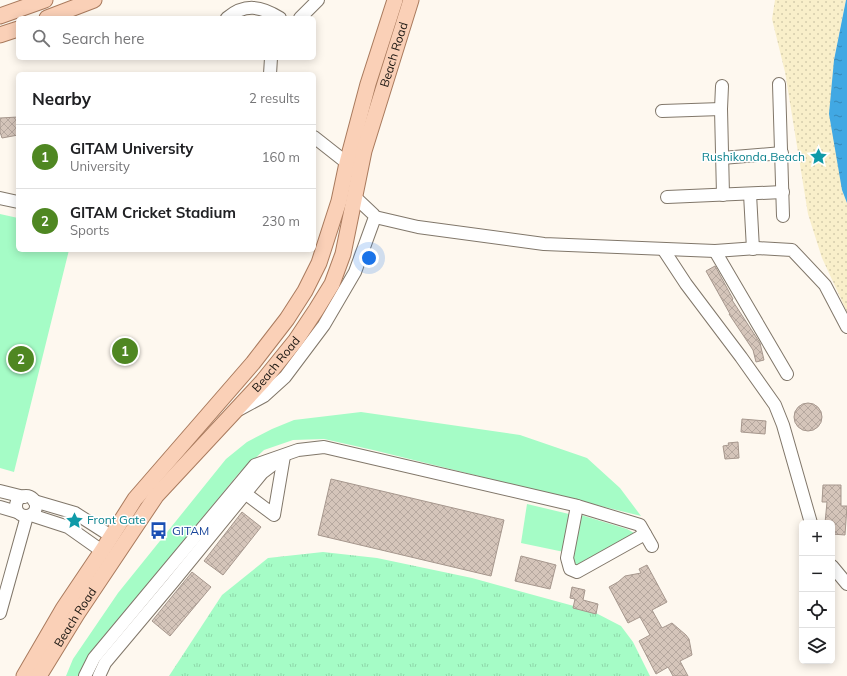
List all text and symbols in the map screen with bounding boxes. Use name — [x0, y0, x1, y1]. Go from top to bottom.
search box — [16, 16, 316, 60]
street label: Beach Road — [376, 20, 411, 89]
icon: search — [30, 27, 52, 49]
text: Search here — [62, 29, 144, 48]
text: Nearby — [32, 88, 91, 109]
text: 2 results — [249, 90, 300, 106]
text: GITAM University — [70, 139, 193, 158]
place icon: Rushikonda Beach — [808, 147, 828, 167]
text: 1 — [41, 149, 49, 165]
text: 160 m — [262, 149, 300, 165]
place label: Rushikonda Beach — [702, 149, 805, 164]
text: University — [70, 158, 130, 174]
text: GITAM Cricket Stadium — [70, 203, 236, 222]
text: 2 — [41, 213, 49, 229]
text: 230 m — [262, 213, 300, 229]
text: Sports — [70, 222, 109, 238]
your location — [359, 248, 379, 268]
street label: Beach Road — [249, 333, 303, 395]
pin: 1 — [112, 336, 138, 366]
pin: 2 — [8, 344, 34, 374]
place icon: Front Gate — [64, 510, 84, 530]
place label: Front Gate — [87, 512, 146, 527]
map controls — [799, 520, 835, 664]
button: + — [799, 520, 835, 556]
bus stop icon: GITAM — [149, 521, 169, 541]
place label: GITAM — [172, 523, 209, 538]
button: − — [799, 556, 835, 592]
street label: Beach Road — [51, 585, 100, 650]
button: locate — [799, 592, 835, 628]
button: layers — [799, 628, 835, 664]

